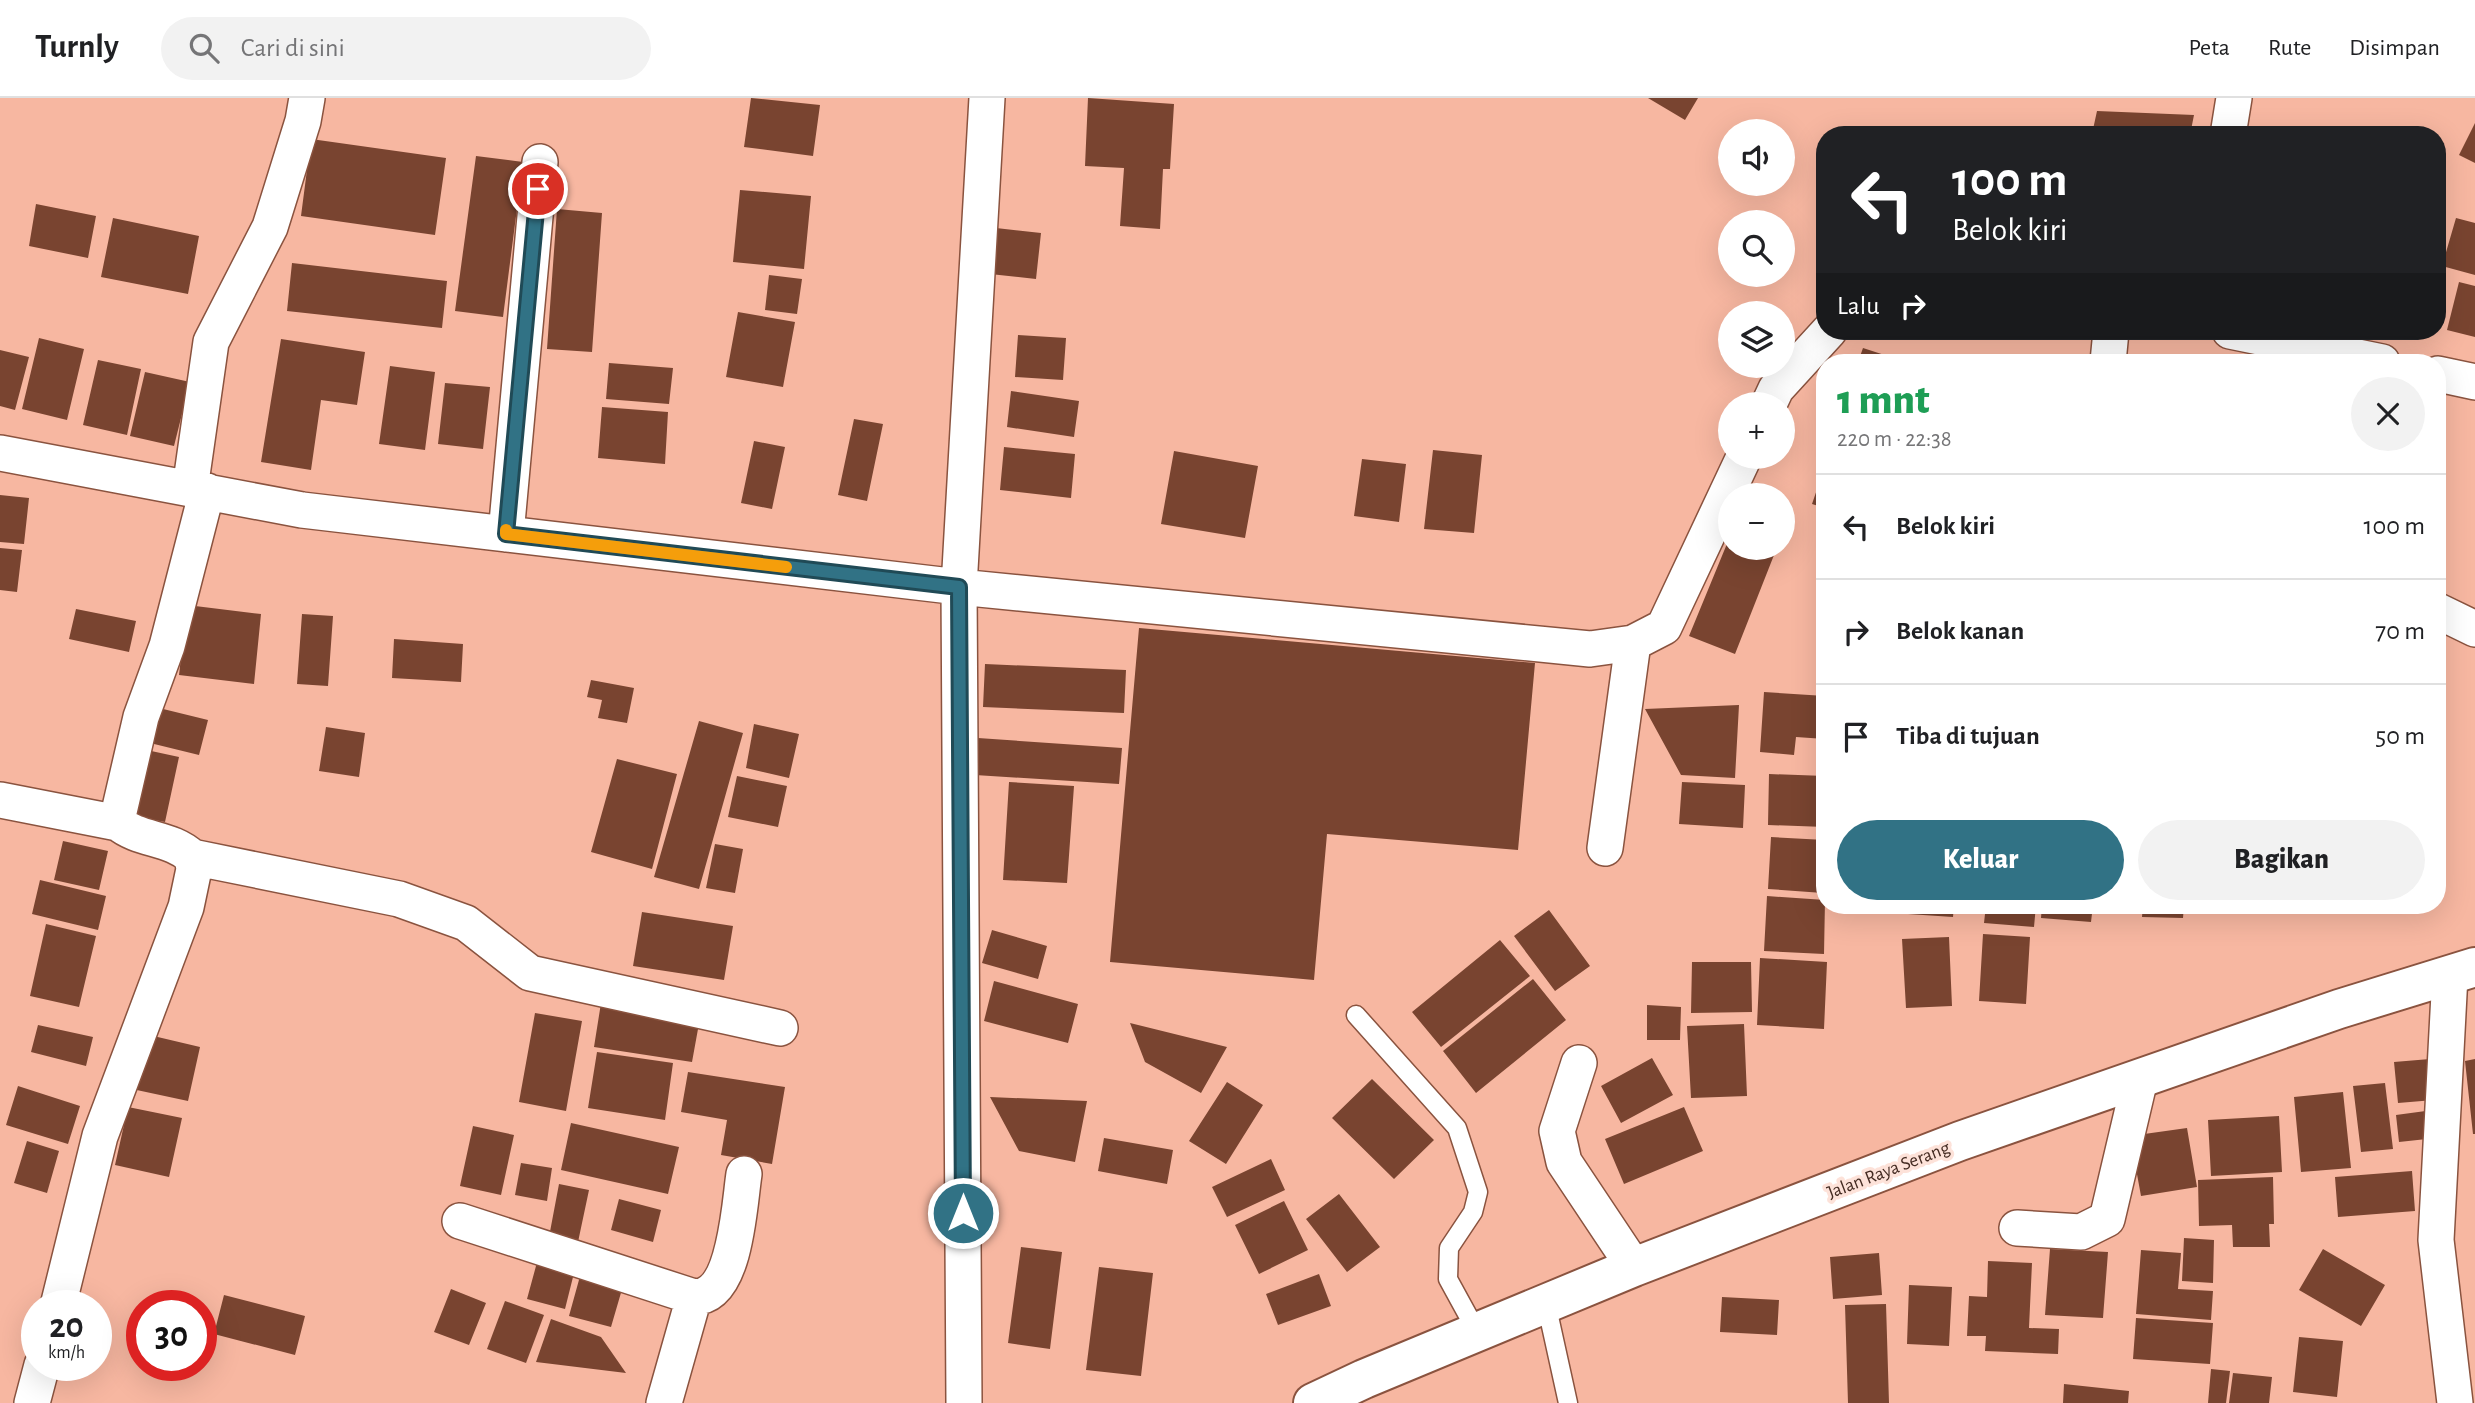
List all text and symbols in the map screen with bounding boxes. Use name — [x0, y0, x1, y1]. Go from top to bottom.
search box — [161, 17, 651, 80]
icon: search — [185, 29, 223, 67]
text: Turnly — [35, 31, 119, 64]
text: Cari di sini — [241, 35, 345, 61]
text: Peta — [2189, 36, 2230, 60]
text: Rute — [2268, 36, 2311, 60]
text: Disimpan — [2349, 36, 2440, 60]
map controls — [1718, 119, 1795, 560]
button: sound — [1718, 119, 1795, 196]
icon: left — [1837, 154, 1928, 245]
text: 100 m — [1952, 156, 2068, 205]
pin — [508, 159, 568, 219]
icon: arrive — [519, 170, 557, 208]
button: search — [1718, 210, 1795, 287]
text: Belok kiri — [1952, 214, 2068, 246]
icon: right — [1894, 287, 1932, 325]
text: Lalu — [1837, 293, 1880, 319]
button: layers — [1718, 301, 1795, 378]
button: close — [2351, 377, 2425, 451]
text: 1 mnt — [1837, 379, 1930, 421]
button: + — [1718, 392, 1795, 469]
text: 220 m · 22:38 — [1837, 428, 1952, 451]
button: − — [1718, 483, 1795, 560]
icon: left — [1837, 508, 1875, 546]
text: Belok kiri — [1896, 513, 1995, 539]
text: 100 m — [2364, 513, 2425, 539]
icon: right — [1837, 613, 1875, 651]
text: Belok kanan — [1896, 618, 2024, 644]
text: 70 m — [2375, 618, 2425, 644]
icon: arrive — [1837, 718, 1875, 756]
text: Tiba di tujuan — [1896, 723, 2040, 749]
text: 50 m — [2375, 723, 2425, 749]
button: Keluar — [1837, 820, 2124, 900]
button: Bagikan — [2138, 820, 2425, 900]
street label: Jalan Raya Serang — [1825, 1138, 1953, 1203]
position arrow — [926, 1176, 1000, 1250]
speed limit sign: 30 — [126, 1290, 217, 1381]
text: 20 — [49, 1309, 84, 1344]
text: km/h — [48, 1344, 85, 1362]

